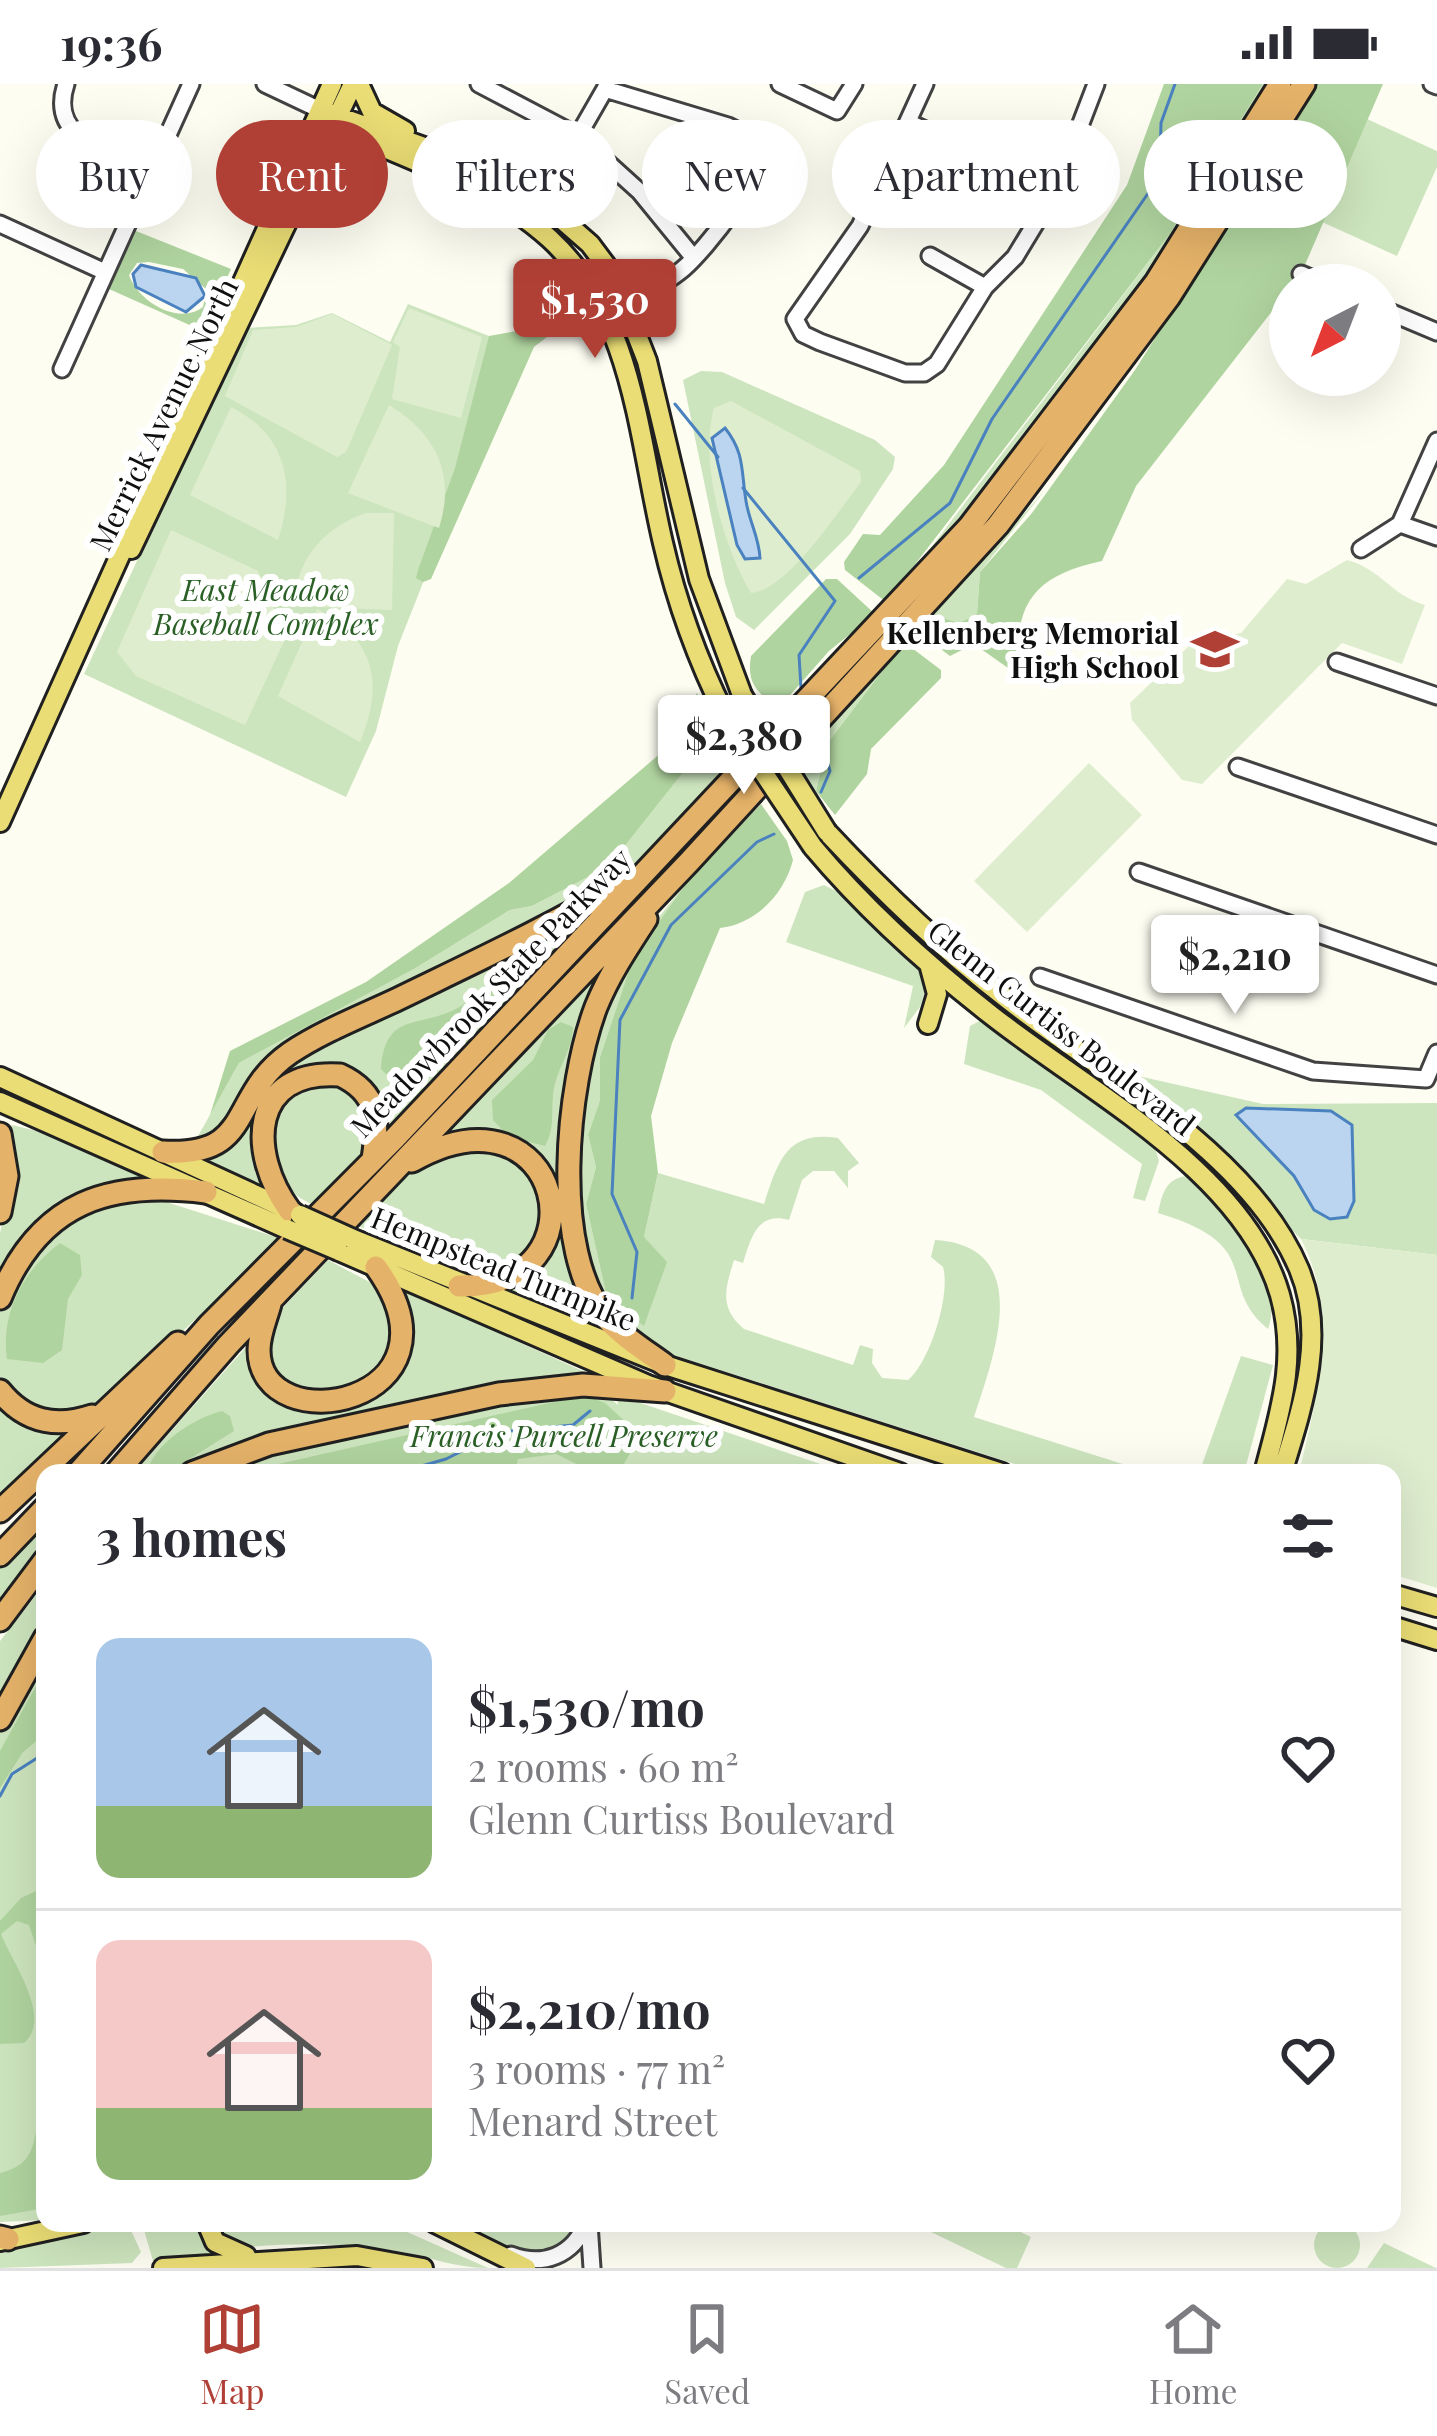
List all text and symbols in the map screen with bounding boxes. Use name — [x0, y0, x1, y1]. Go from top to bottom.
text: 19:36 — [60, 12, 162, 72]
chip: Buy — [36, 120, 192, 228]
chip: Rent — [216, 120, 388, 228]
chip: Filters — [412, 120, 618, 228]
chip: New — [642, 120, 808, 228]
chip: Apartment — [832, 120, 1120, 228]
chip: House — [1144, 120, 1347, 228]
pin: $1,530 — [497, 259, 693, 361]
north arrow — [1269, 264, 1401, 396]
map controls — [1269, 264, 1401, 396]
street label: Merrick Avenue North — [80, 271, 247, 557]
text: $1,530 — [540, 272, 650, 324]
park label: East Meadow Baseball Complex — [152, 569, 379, 643]
place label: Kellenberg Memorial High School — [886, 612, 1179, 686]
school or university icon: Kellenberg Memorial High School — [1190, 624, 1240, 674]
pin: $2,380 — [646, 695, 842, 797]
text: $2,380 — [685, 708, 803, 760]
street label: Meadowbrook State Parkway — [341, 839, 639, 1145]
street label: Glenn Curtiss Boulevard — [920, 910, 1204, 1144]
pin: $2,210 — [1137, 915, 1333, 1017]
text: $2,210 — [1178, 928, 1292, 980]
street label: Hempstead Turnpike — [366, 1197, 642, 1339]
park label: Francis Purcell Preserve — [408, 1415, 718, 1455]
text: 3 homes — [96, 1502, 287, 1570]
icon: filters — [1275, 1503, 1341, 1569]
text: $1,530/mo — [468, 1672, 705, 1740]
icon: home — [192, 1686, 336, 1830]
icon: heart — [1275, 1725, 1341, 1791]
text: 2 rooms · 60 m² — [468, 1740, 739, 1792]
text: Glenn Curtiss Boulevard — [468, 1792, 895, 1844]
text: $2,210/mo — [468, 1974, 711, 2042]
icon: home — [192, 1988, 336, 2132]
icon: heart — [1275, 2027, 1341, 2093]
text: 3 rooms · 77 m² — [468, 2042, 725, 2094]
text: Menard Street — [468, 2094, 717, 2146]
tab: Map — [199, 2296, 265, 2412]
tab: Saved — [664, 2296, 750, 2412]
tab: Home — [1149, 2296, 1238, 2412]

